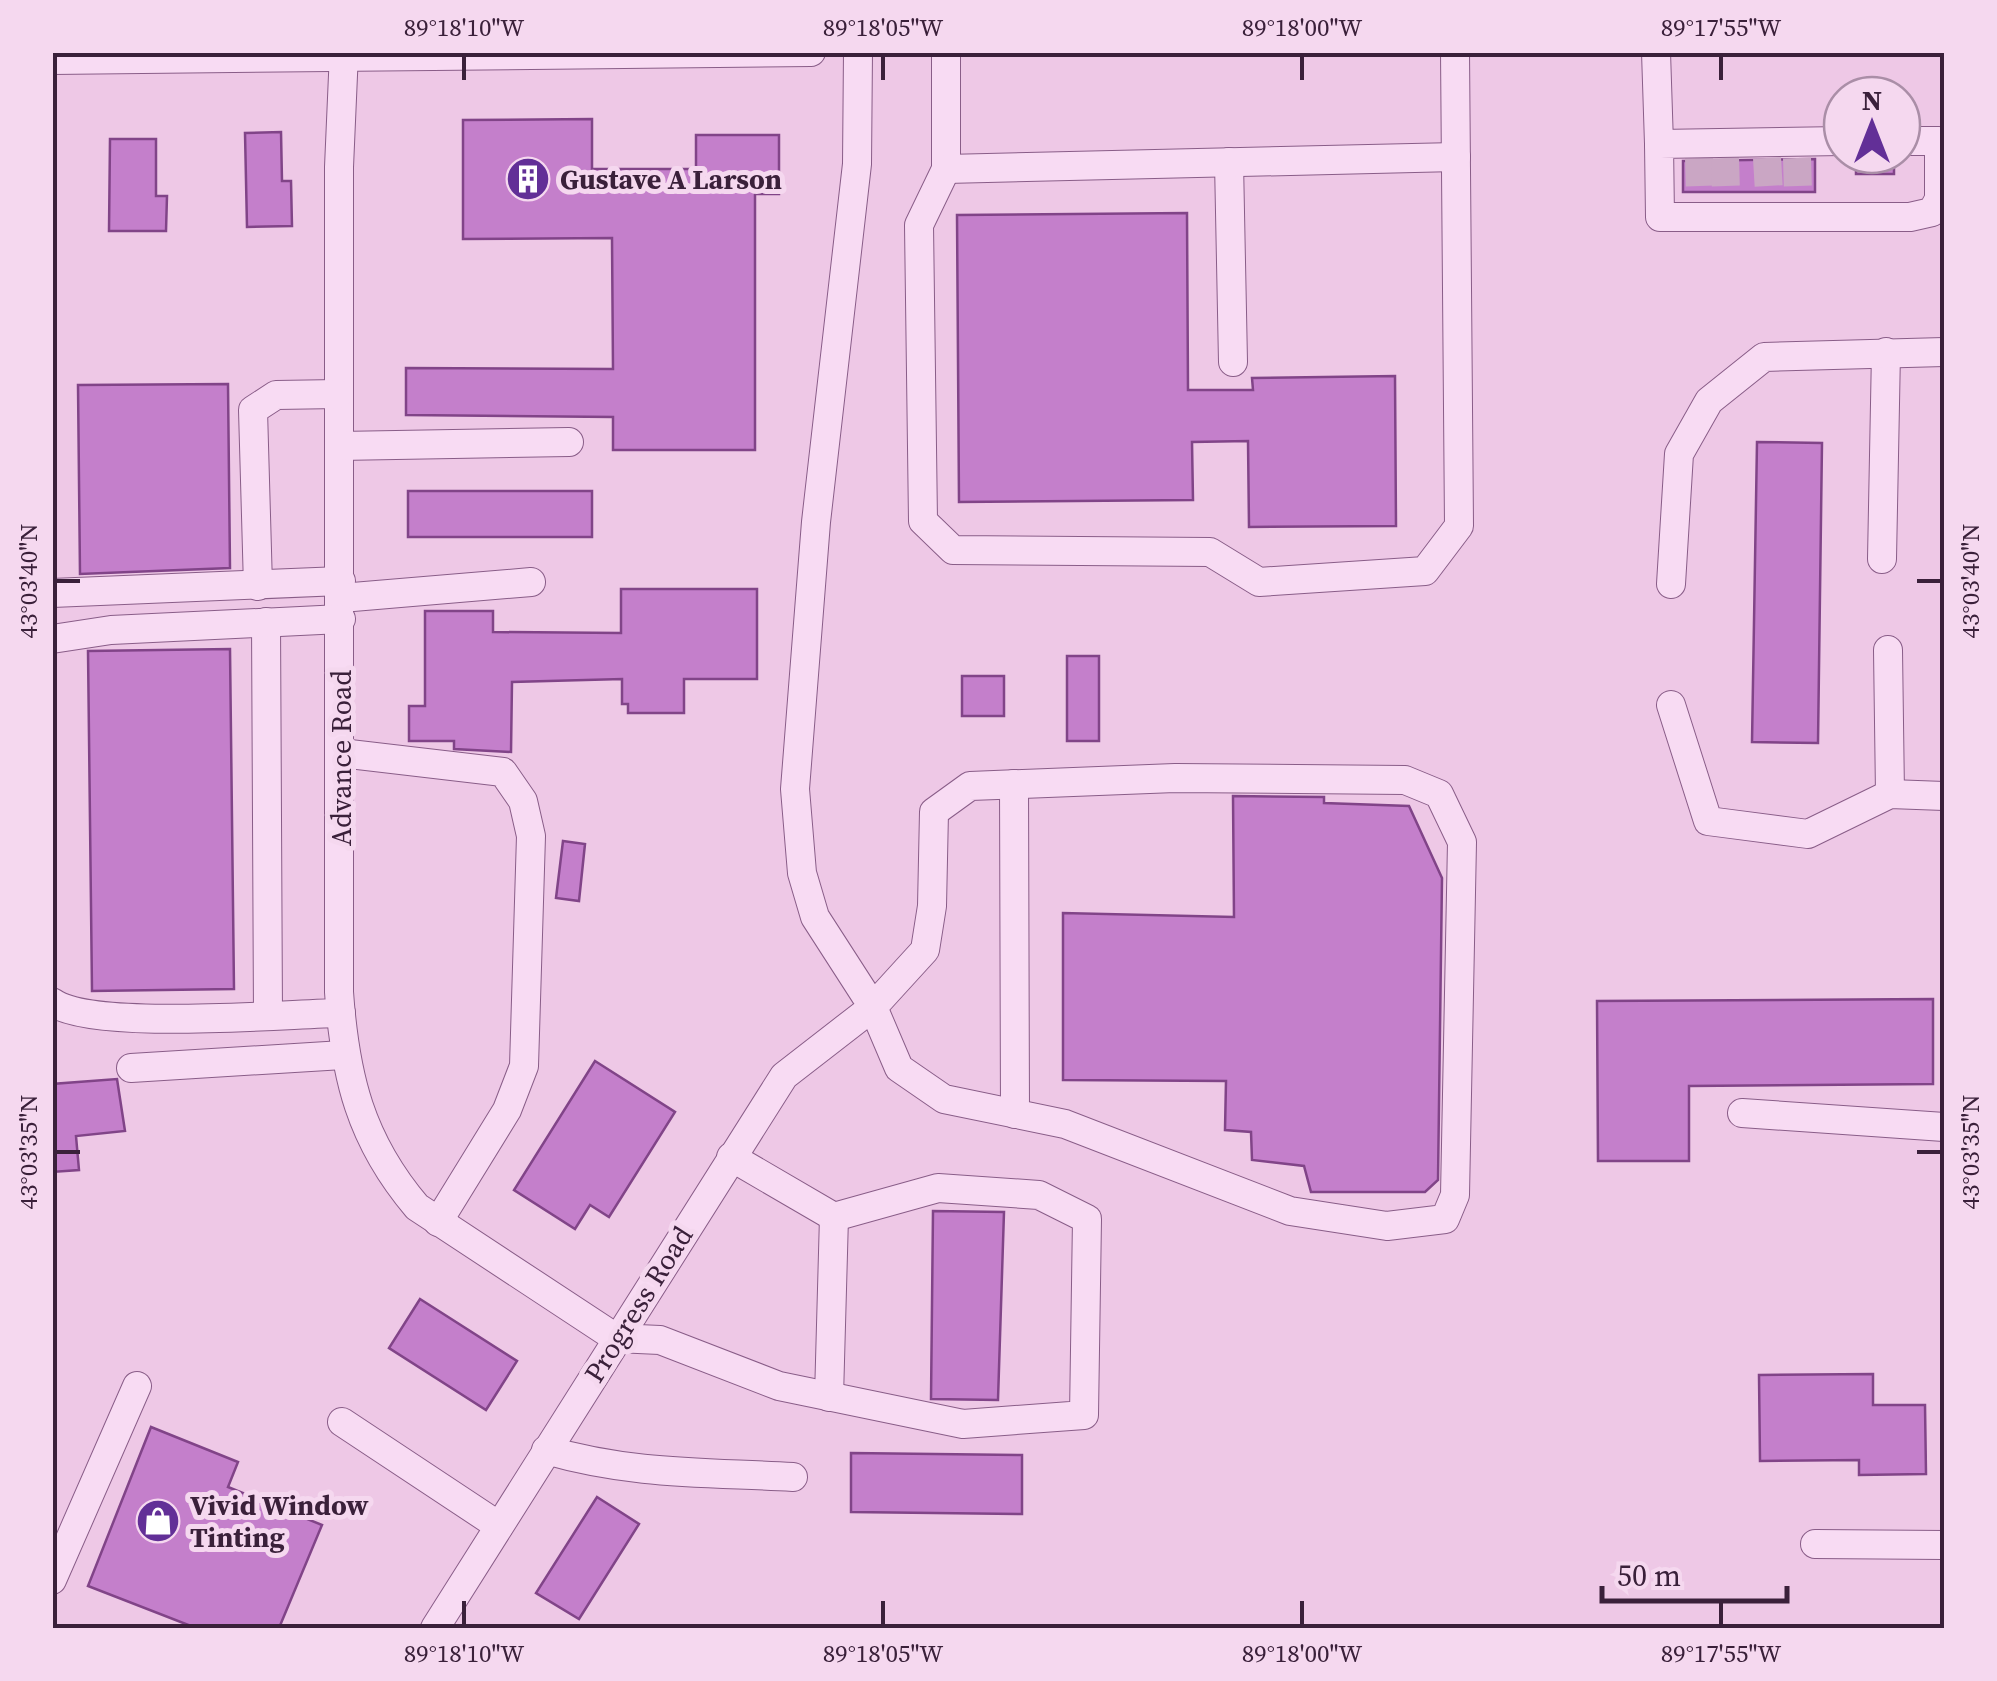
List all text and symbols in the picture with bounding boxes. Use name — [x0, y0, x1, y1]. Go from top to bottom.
text: 89°18'10"W — [404, 10, 524, 44]
text: 89°18'05"W — [823, 10, 943, 44]
text: 89°18'00"W — [1242, 10, 1362, 44]
text: 89°17'55"W — [1661, 10, 1781, 44]
north arrow — [1822, 75, 1922, 175]
text: N — [1862, 81, 1882, 119]
building icon: Gustave A Larson — [505, 156, 551, 202]
place label: Gustave A Larson — [560, 160, 782, 198]
text: 43°03'40"N — [11, 523, 45, 639]
text: 43°03'40"N — [1953, 523, 1987, 639]
street label: Advance Road — [322, 670, 360, 846]
text: 43°03'35"N — [11, 1094, 45, 1210]
text: 43°03'35"N — [1953, 1094, 1987, 1210]
street label: Progress Road — [575, 1218, 701, 1389]
place label: Vivid Window Tinting — [190, 1486, 369, 1556]
shop icon: Vivid Window Tinting — [135, 1498, 181, 1544]
scale bar — [1602, 1541, 1787, 1603]
text: 50 m — [1617, 1555, 1681, 1596]
text: 89°18'10"W — [404, 1636, 524, 1670]
text: 89°18'05"W — [823, 1636, 943, 1670]
text: 89°18'00"W — [1242, 1636, 1362, 1670]
text: 89°17'55"W — [1661, 1636, 1781, 1670]

